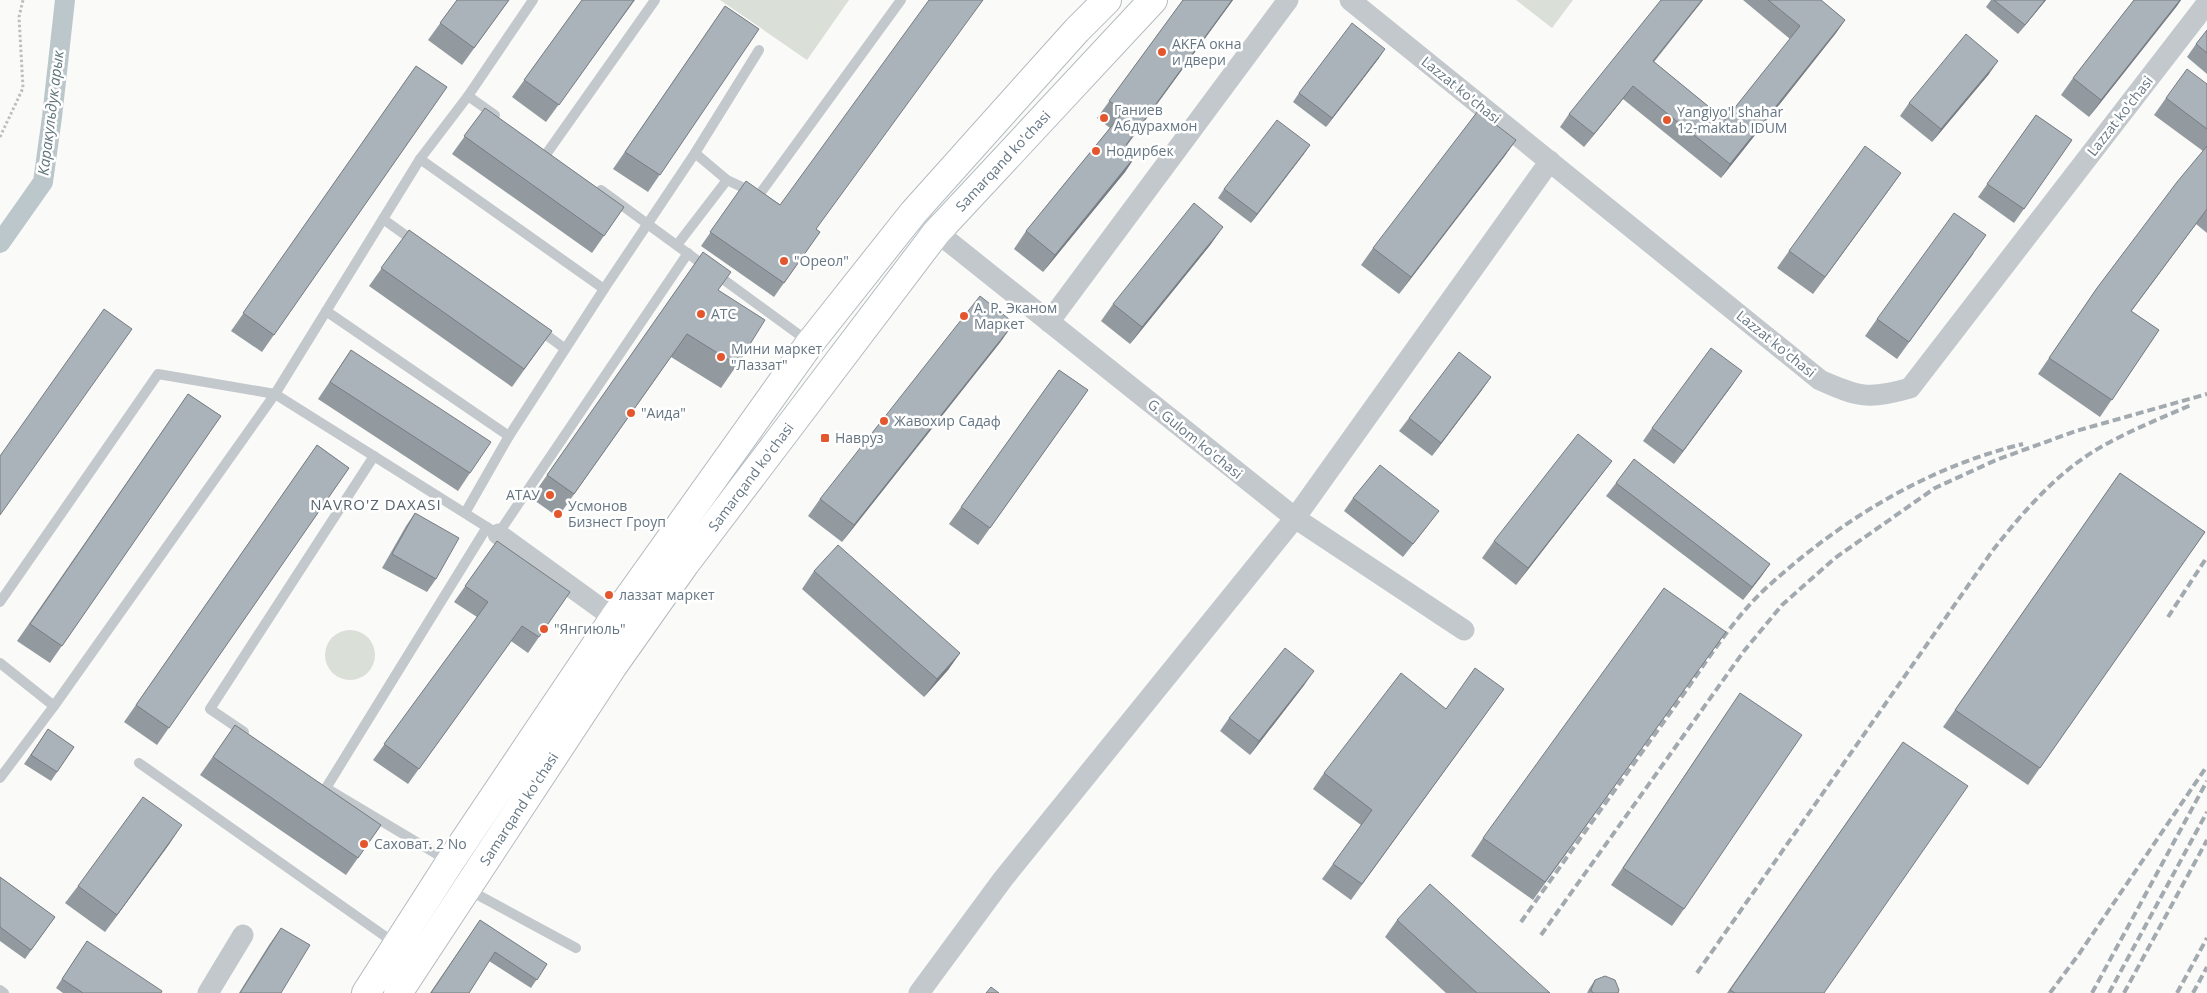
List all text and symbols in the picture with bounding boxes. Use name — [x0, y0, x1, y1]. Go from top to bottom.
place label: AKFA окна и двери — [1172, 34, 1241, 69]
marker: AKFA окна и двери — [1156, 46, 1168, 58]
water label: Каракульдук арык — [32, 49, 68, 176]
street label: Lazzat ko'chasi — [1418, 52, 1505, 127]
street label: Lazzat ko'chasi — [2082, 72, 2157, 160]
place label: Ганиев Абдурахмон — [1114, 100, 1197, 135]
place label: Yangiyo'l shahar 12-maktab IDUM — [1677, 102, 1787, 137]
street label: Samarqand ko'chasi — [951, 106, 1054, 215]
marker: Ганиев Абдурахмон — [1098, 112, 1110, 124]
marker: Yangiyo'l shahar 12-maktab IDUM — [1661, 114, 1673, 126]
place label: Нодирбек — [1106, 141, 1174, 160]
marker: Нодирбек — [1090, 145, 1102, 157]
place label: "Ореол" — [794, 251, 849, 270]
marker: "Ореол" — [778, 255, 790, 267]
place label: А. Р. Эканом Маркет — [974, 298, 1057, 333]
place label: АТС — [711, 304, 737, 323]
street label: Lazzat ko'chasi — [1733, 306, 1820, 381]
marker: АТС — [695, 308, 707, 320]
marker: А. Р. Эканом Маркет — [958, 310, 970, 322]
place label: Мини маркет "Лаззат" — [731, 339, 823, 374]
marker: Мини маркет "Лаззат" — [715, 351, 727, 363]
street label: G. Gulom ko'chasi — [1144, 394, 1247, 483]
place label: "Аида" — [641, 403, 686, 422]
marker: "Аида" — [625, 407, 637, 419]
place label: Жавохир Садаф — [894, 411, 1001, 430]
marker: Жавохир Садаф — [878, 415, 890, 427]
street label: Samarqand ko'chasi — [704, 419, 798, 535]
place label: Навруз — [835, 428, 884, 447]
marker: Навруз — [819, 432, 831, 444]
place label: АТАУ — [506, 485, 540, 504]
marker: АТАУ — [544, 489, 556, 501]
district label: NAVRO'Z DAXASI — [310, 494, 442, 514]
place label: Усмонов Бизнест Гроуп — [568, 496, 666, 531]
marker: Усмонов Бизнест Гроуп — [552, 508, 564, 520]
place label: лаззат маркет — [619, 585, 715, 604]
marker: лаззат маркет — [603, 589, 615, 601]
place label: "Янгиюль" — [554, 619, 626, 638]
marker: "Янгиюль" — [538, 623, 550, 635]
street label: Samarqand ko'chasi — [475, 749, 562, 869]
place label: Саховат. 2 No — [374, 834, 467, 853]
marker: Саховат. 2 No — [358, 838, 370, 850]

